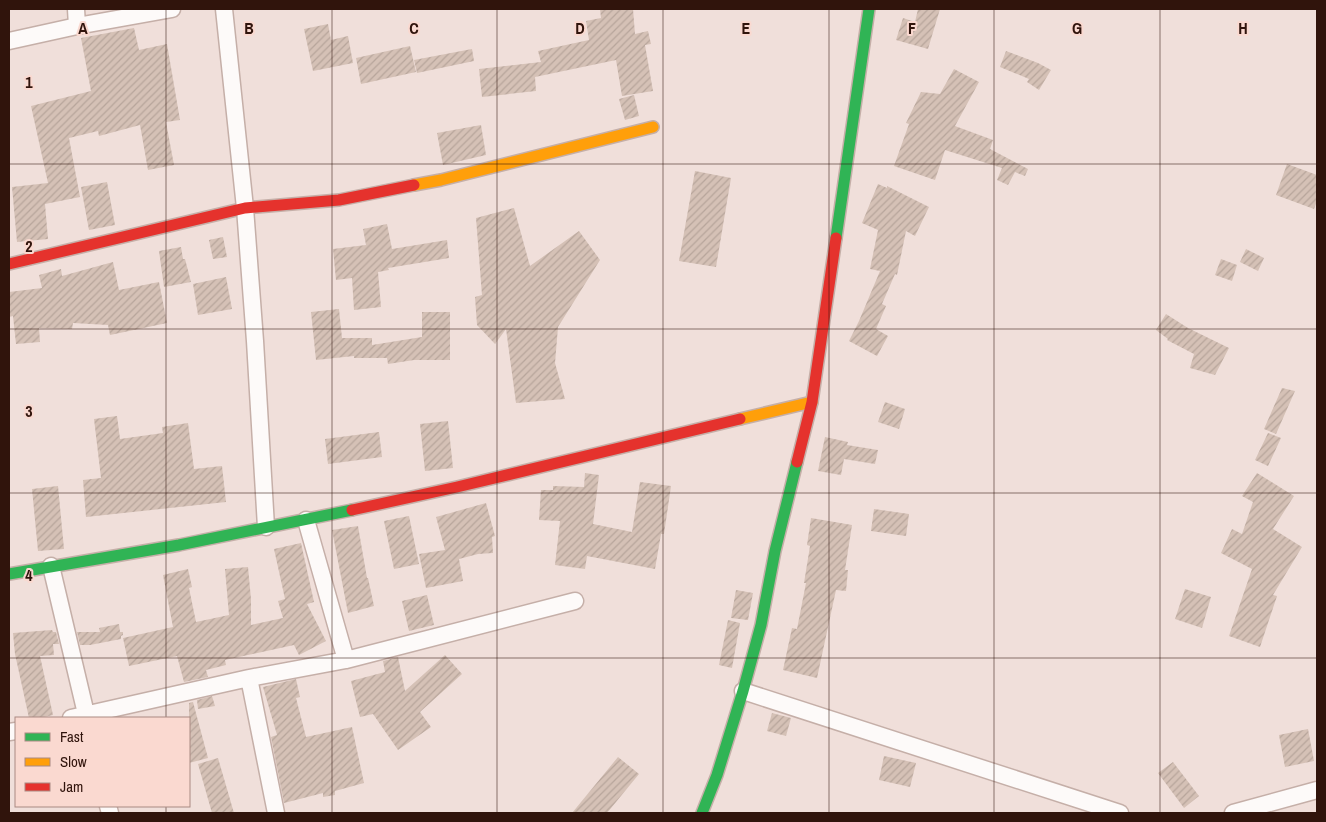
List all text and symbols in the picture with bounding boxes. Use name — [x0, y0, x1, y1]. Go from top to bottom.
text: A — [78, 17, 88, 39]
text: B — [244, 17, 254, 39]
text: C — [409, 17, 419, 39]
text: D — [575, 17, 585, 39]
text: E — [742, 17, 751, 39]
text: F — [908, 17, 916, 39]
text: G — [1072, 17, 1082, 39]
text: H — [1238, 17, 1248, 39]
text: 1 — [25, 71, 33, 93]
text: 2 — [25, 235, 33, 257]
text: 3 — [25, 400, 33, 422]
text: 4 — [25, 564, 33, 586]
legend — [15, 717, 190, 807]
text: Fast — [60, 726, 84, 747]
text: Slow — [60, 751, 87, 772]
text: Jam — [60, 776, 83, 797]

